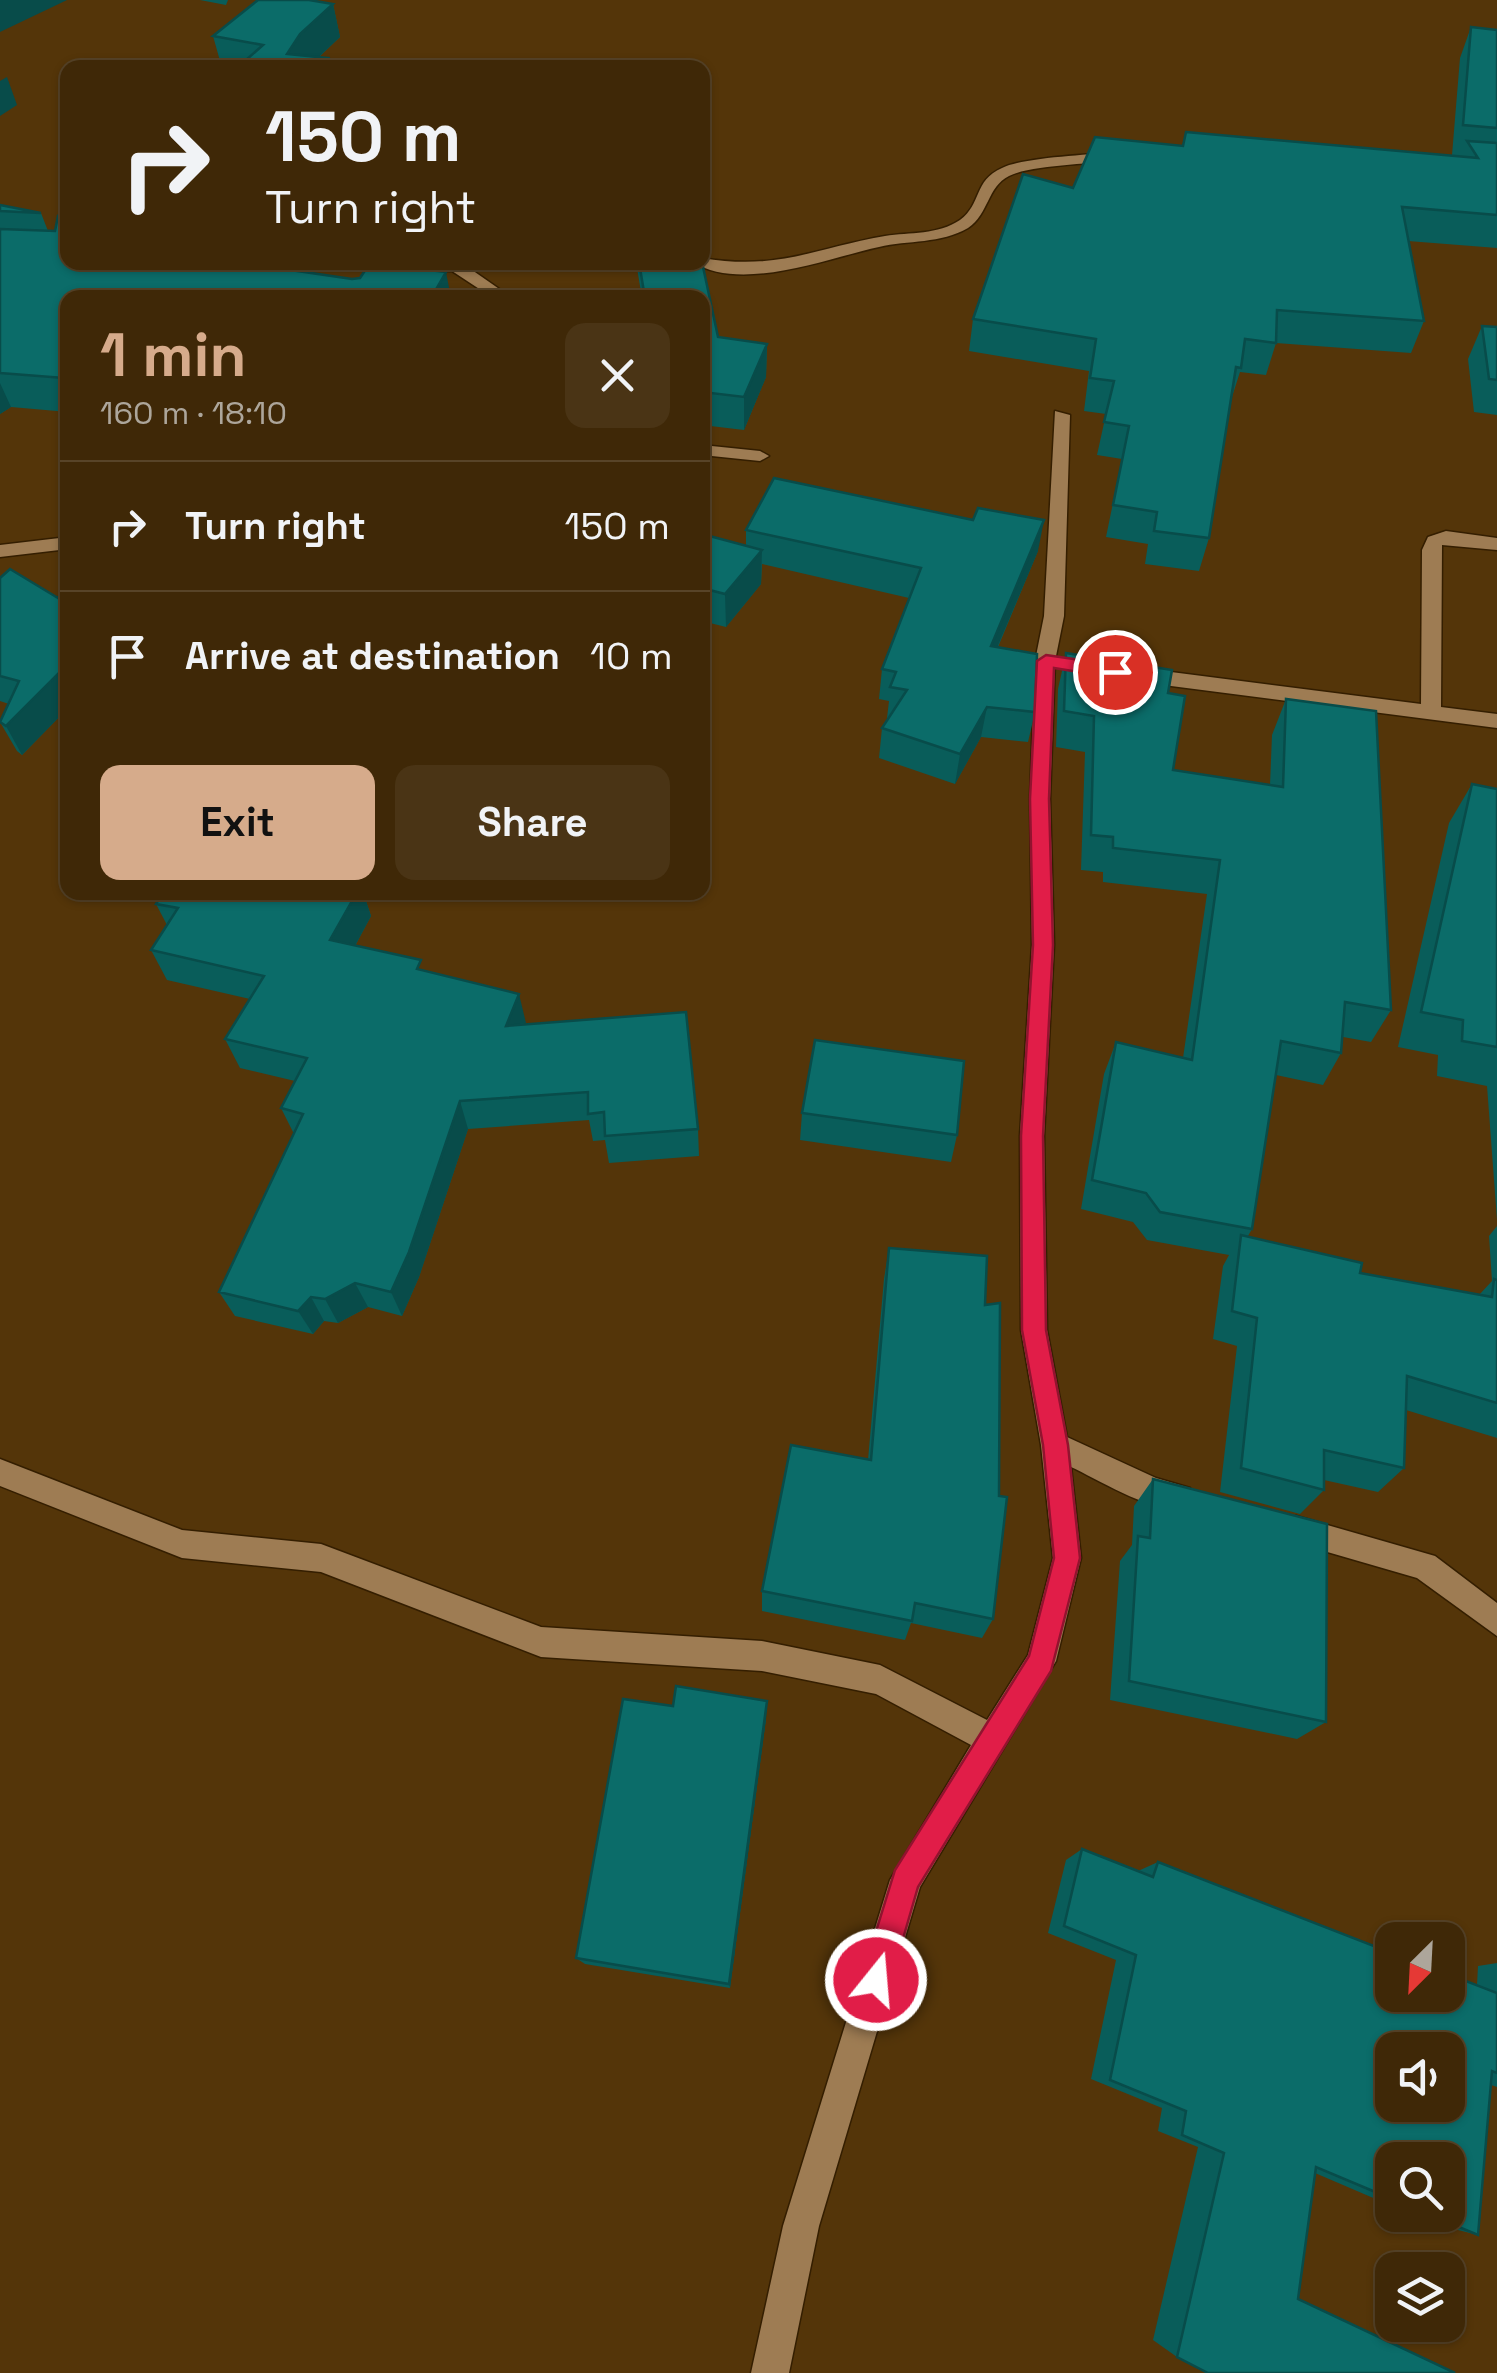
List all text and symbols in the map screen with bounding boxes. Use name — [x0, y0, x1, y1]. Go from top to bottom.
text: 150 m — [265, 92, 462, 181]
icon: right — [100, 100, 230, 230]
text: Turn right — [265, 179, 476, 236]
text: 1 min — [100, 317, 247, 394]
button: close — [565, 323, 670, 428]
text: 160 m · 18:10 — [100, 393, 287, 433]
icon: right — [100, 499, 155, 554]
text: Turn right — [185, 502, 366, 550]
text: 150 m — [565, 502, 670, 550]
icon: arrive — [100, 629, 155, 684]
pin — [1073, 630, 1158, 715]
text: Arrive at destination — [185, 632, 560, 680]
text: 10 m — [590, 632, 673, 680]
icon: arrive — [1088, 645, 1143, 700]
button: Exit — [100, 765, 375, 880]
button: Share — [395, 765, 670, 880]
north arrow — [1375, 1922, 1465, 2012]
map controls — [1375, 1922, 1465, 2342]
position arrow — [824, 1928, 928, 2032]
button: sound — [1375, 2032, 1465, 2122]
button: search — [1375, 2142, 1465, 2232]
button: layers — [1375, 2252, 1465, 2342]

